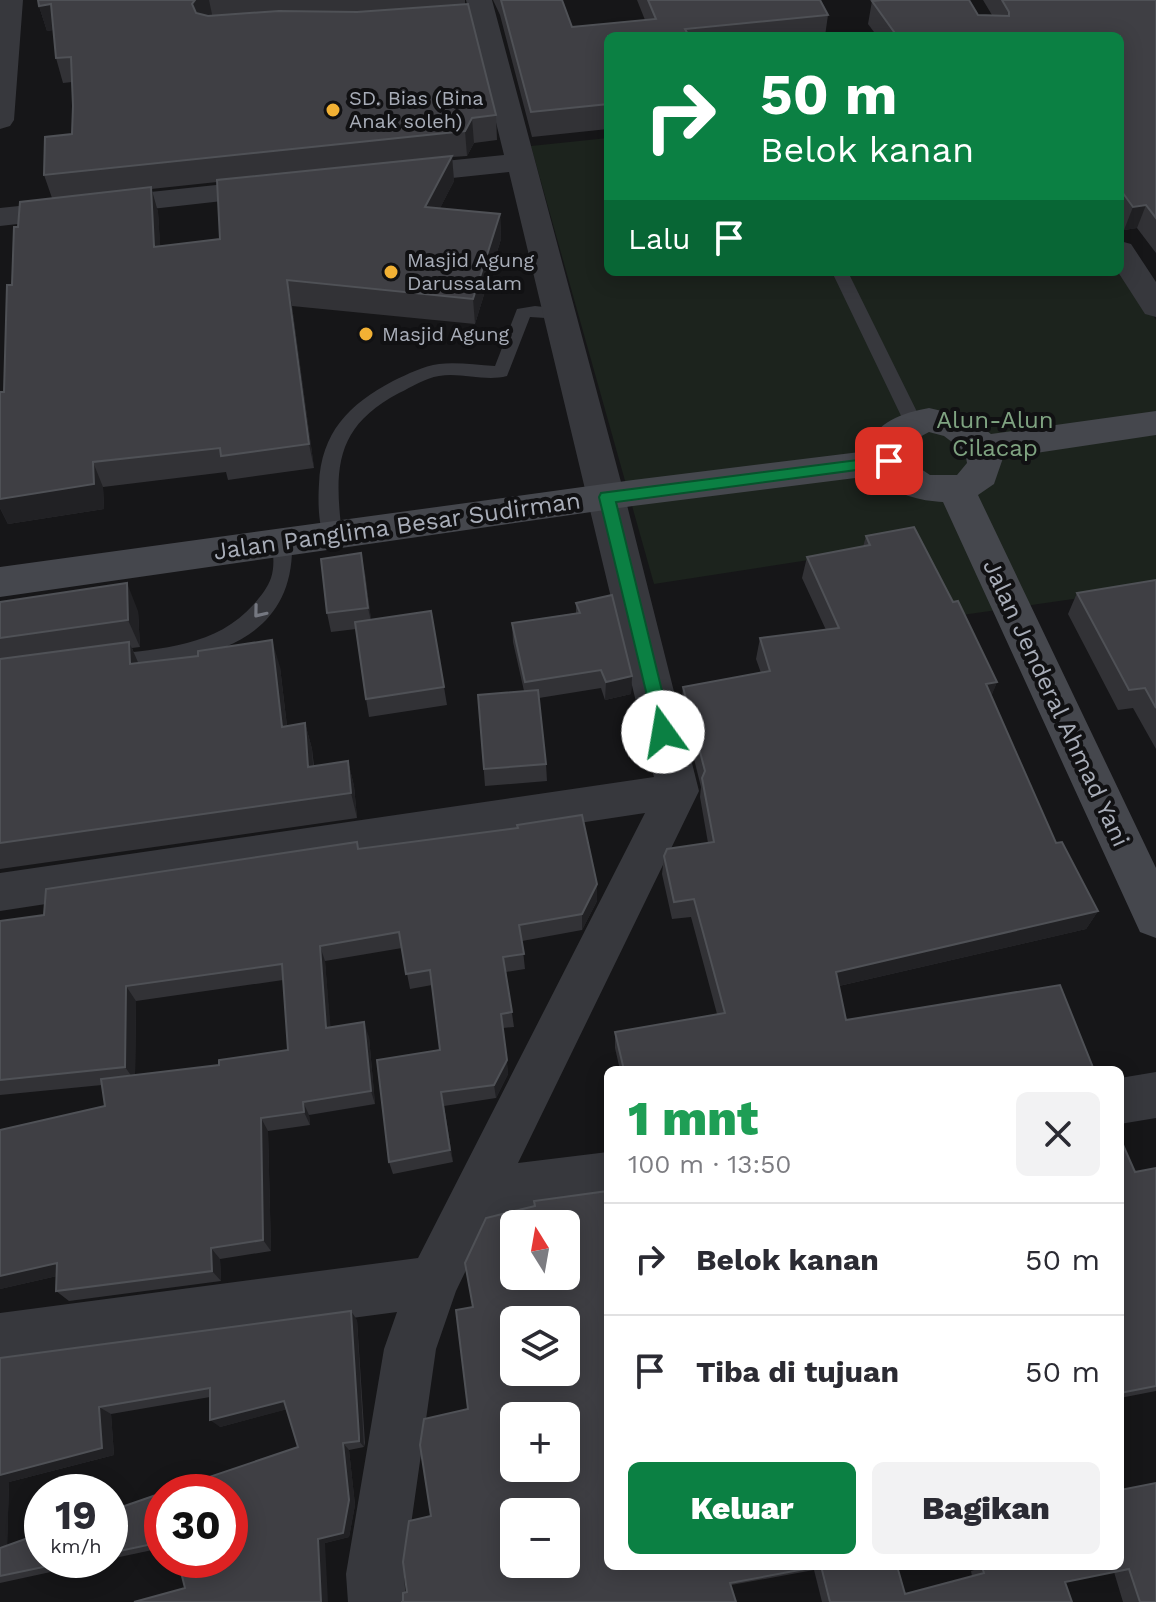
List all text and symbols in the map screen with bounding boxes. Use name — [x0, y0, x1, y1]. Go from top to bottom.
text: 50 m — [760, 62, 897, 128]
icon: right — [628, 64, 732, 168]
place label: SD. Bias (Bina Anak soleh) — [349, 86, 484, 133]
marker: SD. Bias (Bina Anak soleh) — [324, 101, 342, 119]
text: Belok kanan — [760, 129, 974, 171]
icon: arrive — [707, 216, 751, 260]
text: Lalu — [628, 221, 691, 256]
place label: Masjid Agung Darussalam — [407, 248, 535, 295]
marker: Masjid Agung Darussalam — [382, 263, 400, 281]
place label: Masjid Agung — [382, 322, 510, 346]
marker: Masjid Agung — [357, 325, 375, 343]
park label: Alun-Alun Cilacap — [936, 406, 1054, 462]
pin — [855, 427, 923, 495]
icon: arrive — [867, 439, 911, 483]
street label: Jalan Panglima Besar Sudirman — [212, 486, 582, 566]
street label: Jalan Jenderal Ahmad Yani — [977, 555, 1135, 851]
one-way arrow — [254, 603, 269, 618]
position arrow — [621, 690, 705, 774]
text: 1 mnt — [628, 1090, 758, 1147]
button: close — [1016, 1092, 1100, 1176]
text: 100 m · 13:50 — [628, 1149, 792, 1179]
north arrow — [500, 1210, 580, 1290]
map controls — [500, 1210, 580, 1578]
icon: right — [628, 1237, 672, 1281]
text: Belok kanan — [696, 1242, 879, 1277]
text: 50 m — [1025, 1242, 1100, 1277]
button: layers — [500, 1306, 580, 1386]
icon: arrive — [628, 1349, 672, 1393]
text: Tiba di tujuan — [696, 1354, 899, 1389]
text: 50 m — [1025, 1354, 1100, 1389]
button: + — [500, 1402, 580, 1482]
button: Keluar — [628, 1462, 856, 1554]
button: Bagikan — [872, 1462, 1100, 1554]
speed limit sign: 30 — [144, 1474, 248, 1578]
text: 19 — [55, 1492, 97, 1539]
button: − — [500, 1498, 580, 1578]
text: km/h — [50, 1534, 102, 1558]

